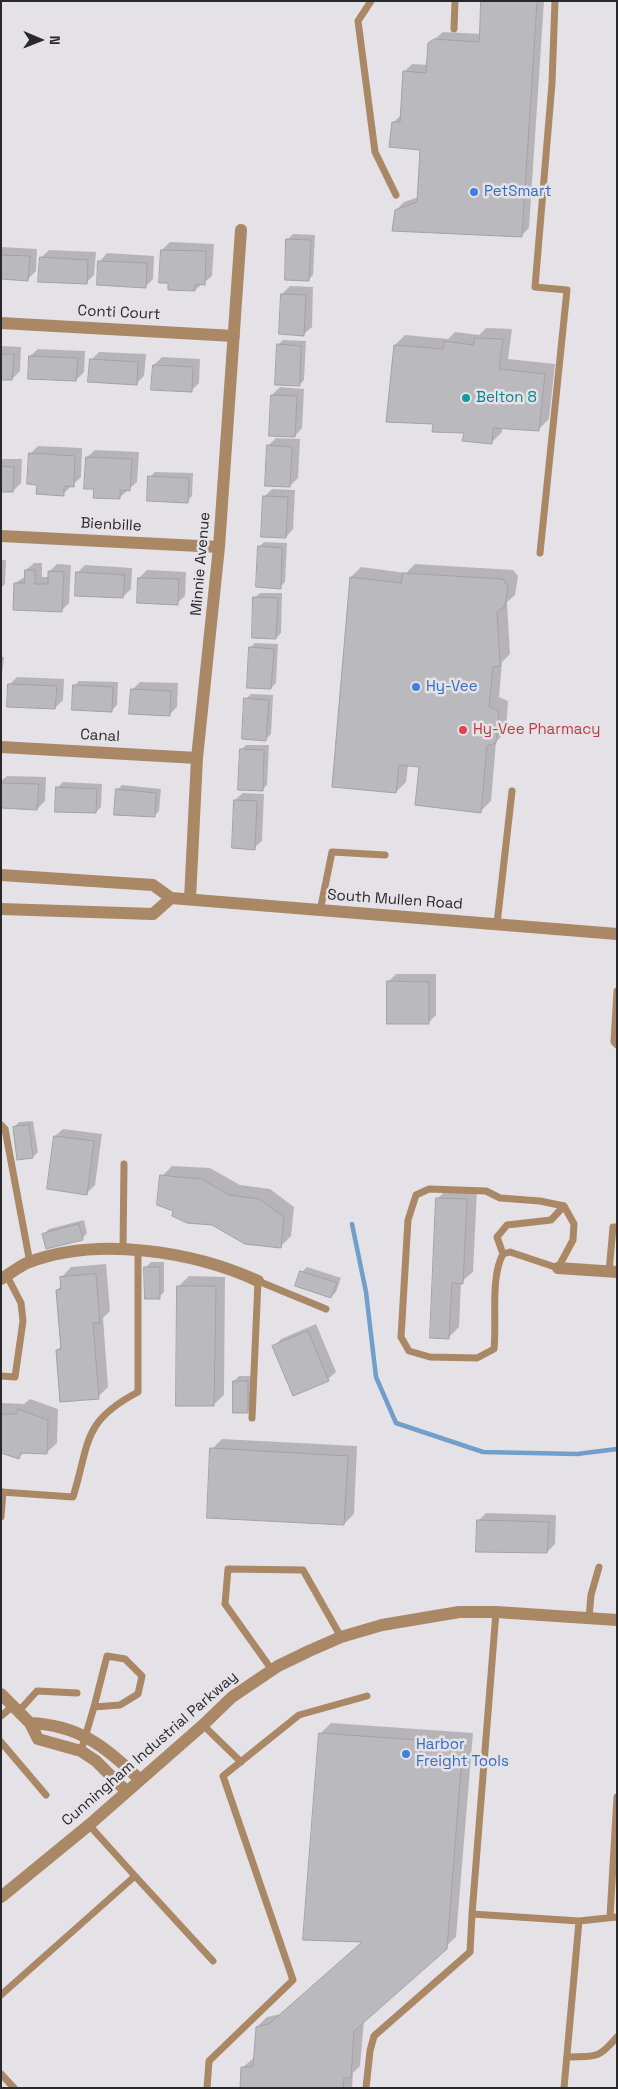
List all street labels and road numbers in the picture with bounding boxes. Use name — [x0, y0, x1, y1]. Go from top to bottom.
street label: Conti Court — [77, 302, 161, 324]
street label: Minnie Avenue — [187, 511, 215, 617]
street label: Bienbille — [80, 514, 142, 536]
street label: Canal — [80, 726, 120, 746]
street label: South Mullen Road — [327, 886, 463, 914]
street label: Cunningham Industrial Parkway — [59, 1668, 241, 1830]

